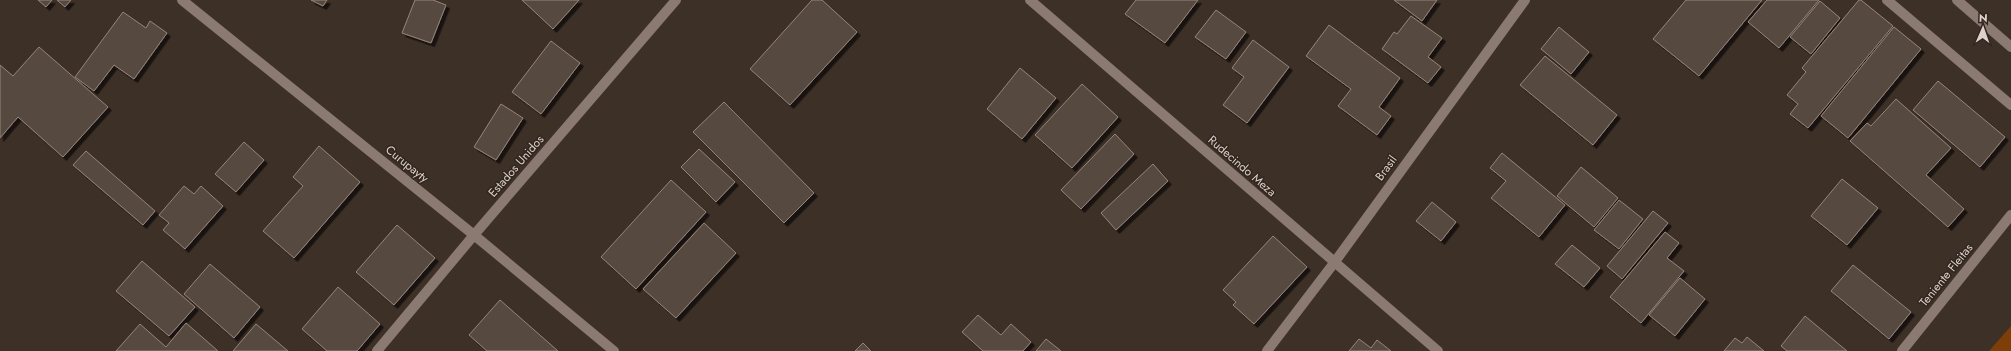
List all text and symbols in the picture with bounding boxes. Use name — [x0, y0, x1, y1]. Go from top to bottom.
north arrow — [1963, 8, 2003, 48]
text: N — [1979, 10, 1988, 26]
street label: Estados Unidos — [484, 131, 548, 201]
street label: Rudecindo Meza — [1204, 131, 1280, 201]
street label: Curupayty — [382, 141, 433, 187]
street label: Brasil — [1371, 152, 1401, 184]
street label: Teniente Fleitas — [1915, 239, 1977, 310]

